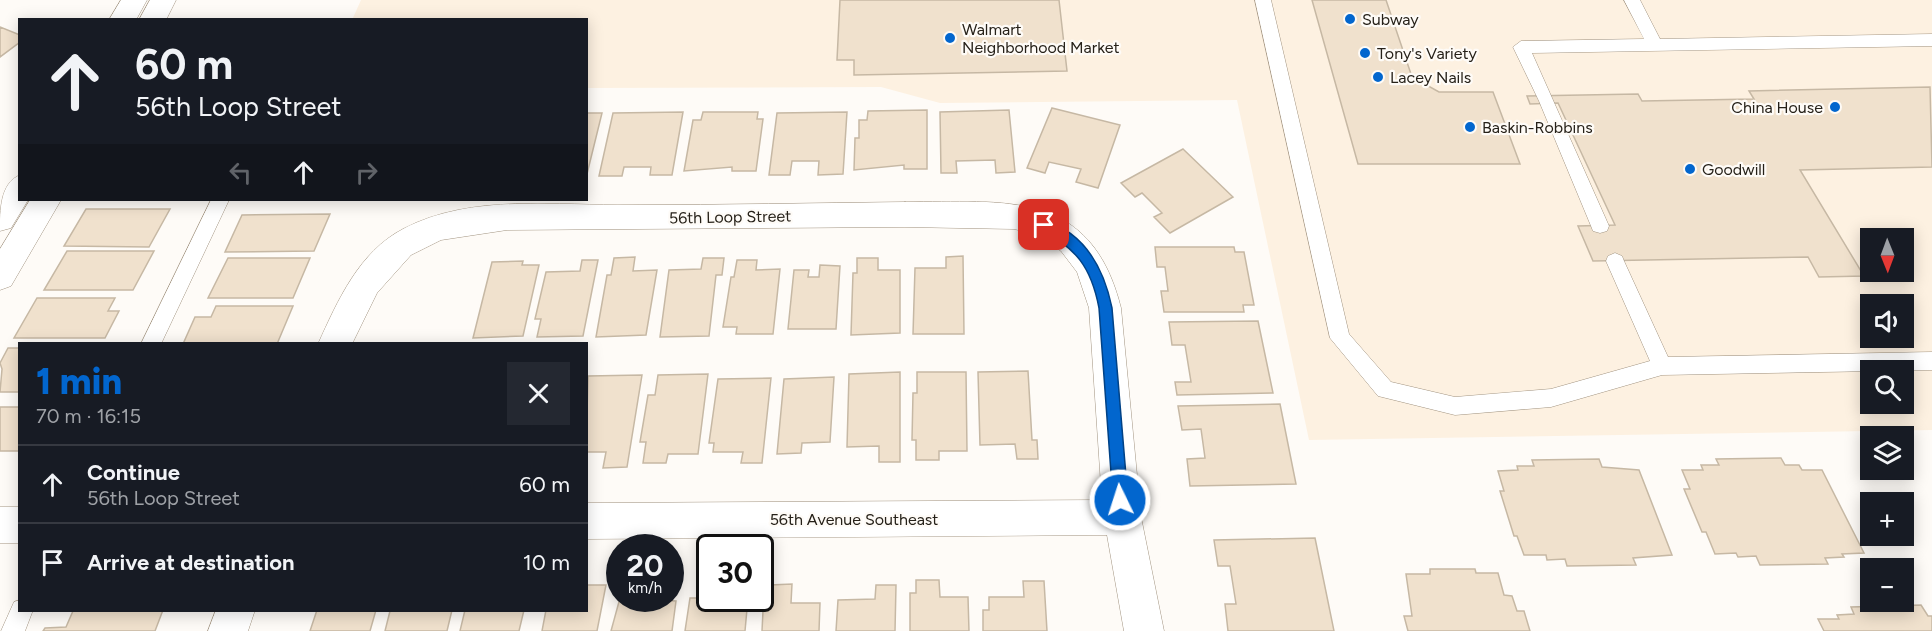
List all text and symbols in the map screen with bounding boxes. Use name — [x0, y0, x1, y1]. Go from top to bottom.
place label: Subway — [1362, 10, 1419, 29]
marker: Subway — [1343, 12, 1357, 26]
place label: Walmart Neighborhood Market — [962, 20, 1120, 57]
marker: Walmart Neighborhood Market — [943, 31, 957, 45]
text: 60 m — [135, 39, 233, 90]
icon: ahead — [36, 42, 114, 120]
place label: Tony's Variety — [1377, 44, 1477, 63]
marker: Tony's Variety — [1358, 46, 1372, 60]
place label: Lacey Nails — [1390, 68, 1471, 87]
marker: Lacey Nails — [1371, 70, 1385, 84]
text: 56th Loop Street — [135, 90, 341, 123]
place label: China House — [1731, 98, 1823, 117]
marker: China House — [1828, 100, 1842, 114]
place label: Baskin-Robbins — [1482, 118, 1593, 137]
marker: Baskin-Robbins — [1463, 120, 1477, 134]
icon: left — [224, 156, 257, 189]
icon: ahead — [287, 156, 320, 189]
icon: right — [350, 156, 383, 189]
place label: Goodwill — [1702, 160, 1765, 179]
marker: Goodwill — [1683, 162, 1697, 176]
pin — [1018, 199, 1069, 250]
street label: 56th Loop Street — [669, 206, 791, 228]
icon: arrive — [1027, 208, 1060, 241]
north arrow — [1860, 228, 1914, 282]
map controls — [1860, 228, 1914, 612]
button: sound — [1860, 294, 1914, 348]
text: 1 min — [36, 360, 122, 403]
button: search — [1860, 360, 1914, 414]
button: close — [507, 362, 570, 425]
text: 70 m · 16:15 — [36, 404, 141, 428]
button: layers — [1860, 426, 1914, 480]
text: Continue — [87, 459, 180, 486]
icon: ahead — [36, 468, 69, 501]
position arrow — [1088, 468, 1152, 532]
text: 60 m — [519, 471, 570, 498]
text: 56th Loop Street — [87, 486, 240, 510]
button: + — [1860, 492, 1914, 546]
street label: 56th Avenue Southeast — [770, 510, 938, 529]
speed limit sign: 30 — [696, 534, 774, 612]
icon: arrive — [36, 546, 69, 579]
text: 20 — [627, 547, 663, 584]
text: Arrive at destination — [87, 549, 295, 576]
text: 10 m — [523, 549, 570, 576]
button: − — [1860, 558, 1914, 612]
text: km/h — [628, 579, 662, 597]

